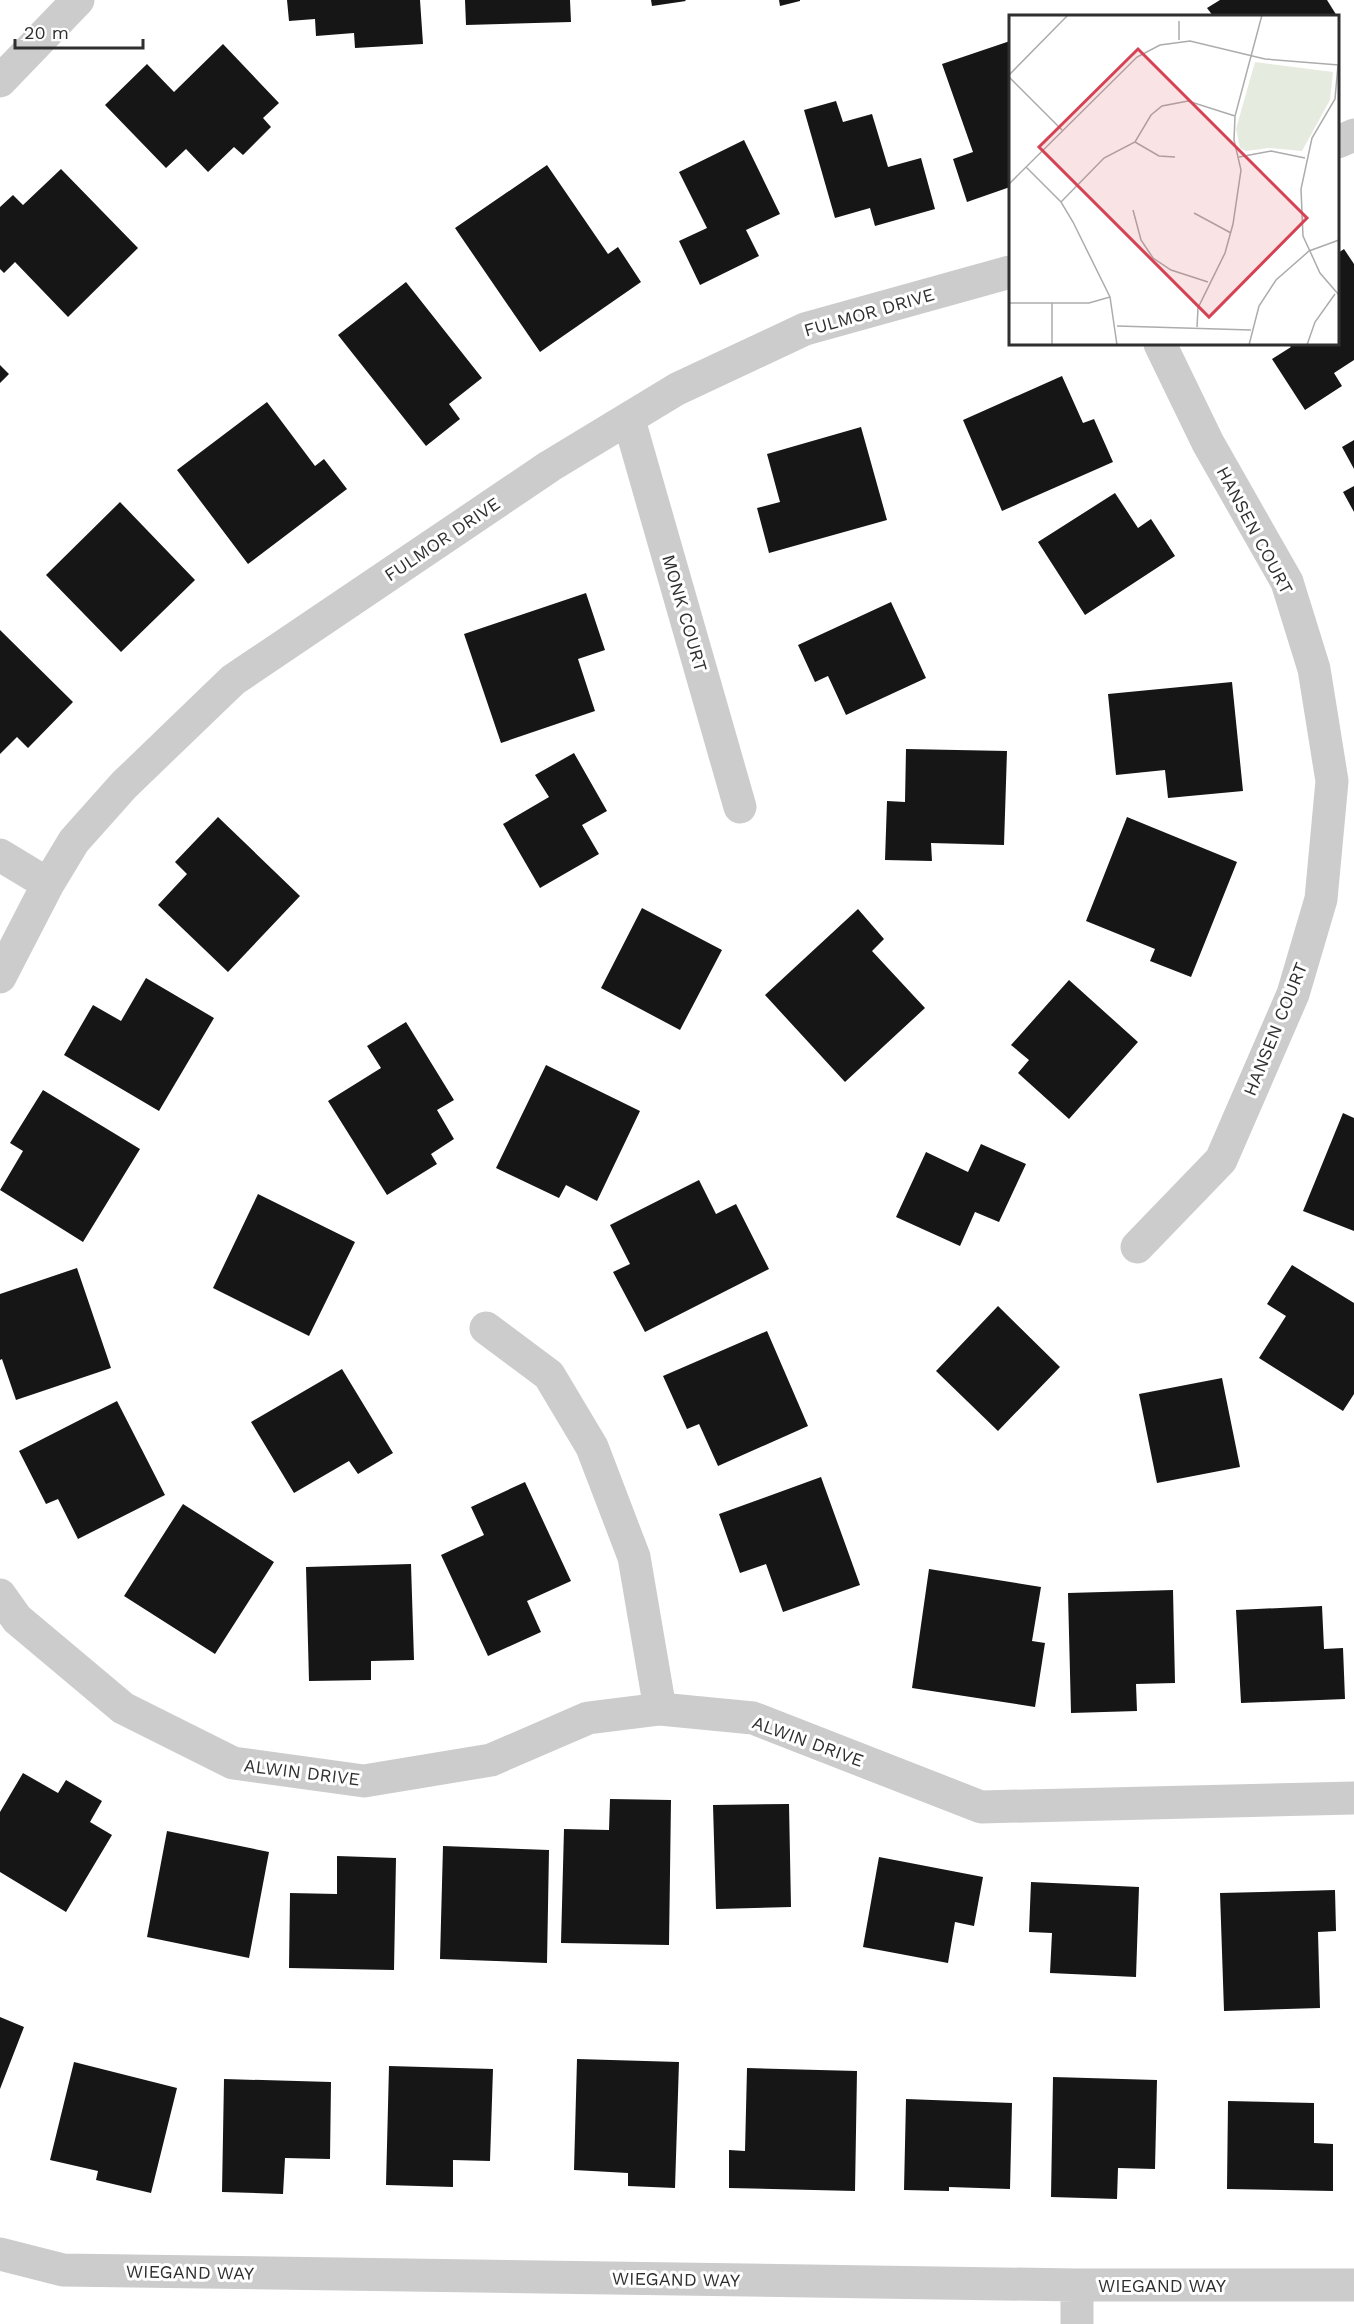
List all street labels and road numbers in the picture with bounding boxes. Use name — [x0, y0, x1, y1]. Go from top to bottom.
street label: FULMOR DRIVE — [801, 283, 937, 341]
street label: HANSEN COURT — [1212, 463, 1298, 598]
street label: FULMOR DRIVE — [380, 493, 504, 585]
street label: MONK COURT — [658, 552, 712, 674]
street label: HANSEN COURT — [1239, 959, 1311, 1099]
street label: ALWIN DRIVE — [750, 1711, 866, 1771]
street label: ALWIN DRIVE — [243, 1754, 361, 1790]
street label: WIEGAND WAY — [126, 2260, 255, 2284]
street label: WIEGAND WAY — [612, 2267, 741, 2291]
street label: WIEGAND WAY — [1098, 2275, 1227, 2296]

